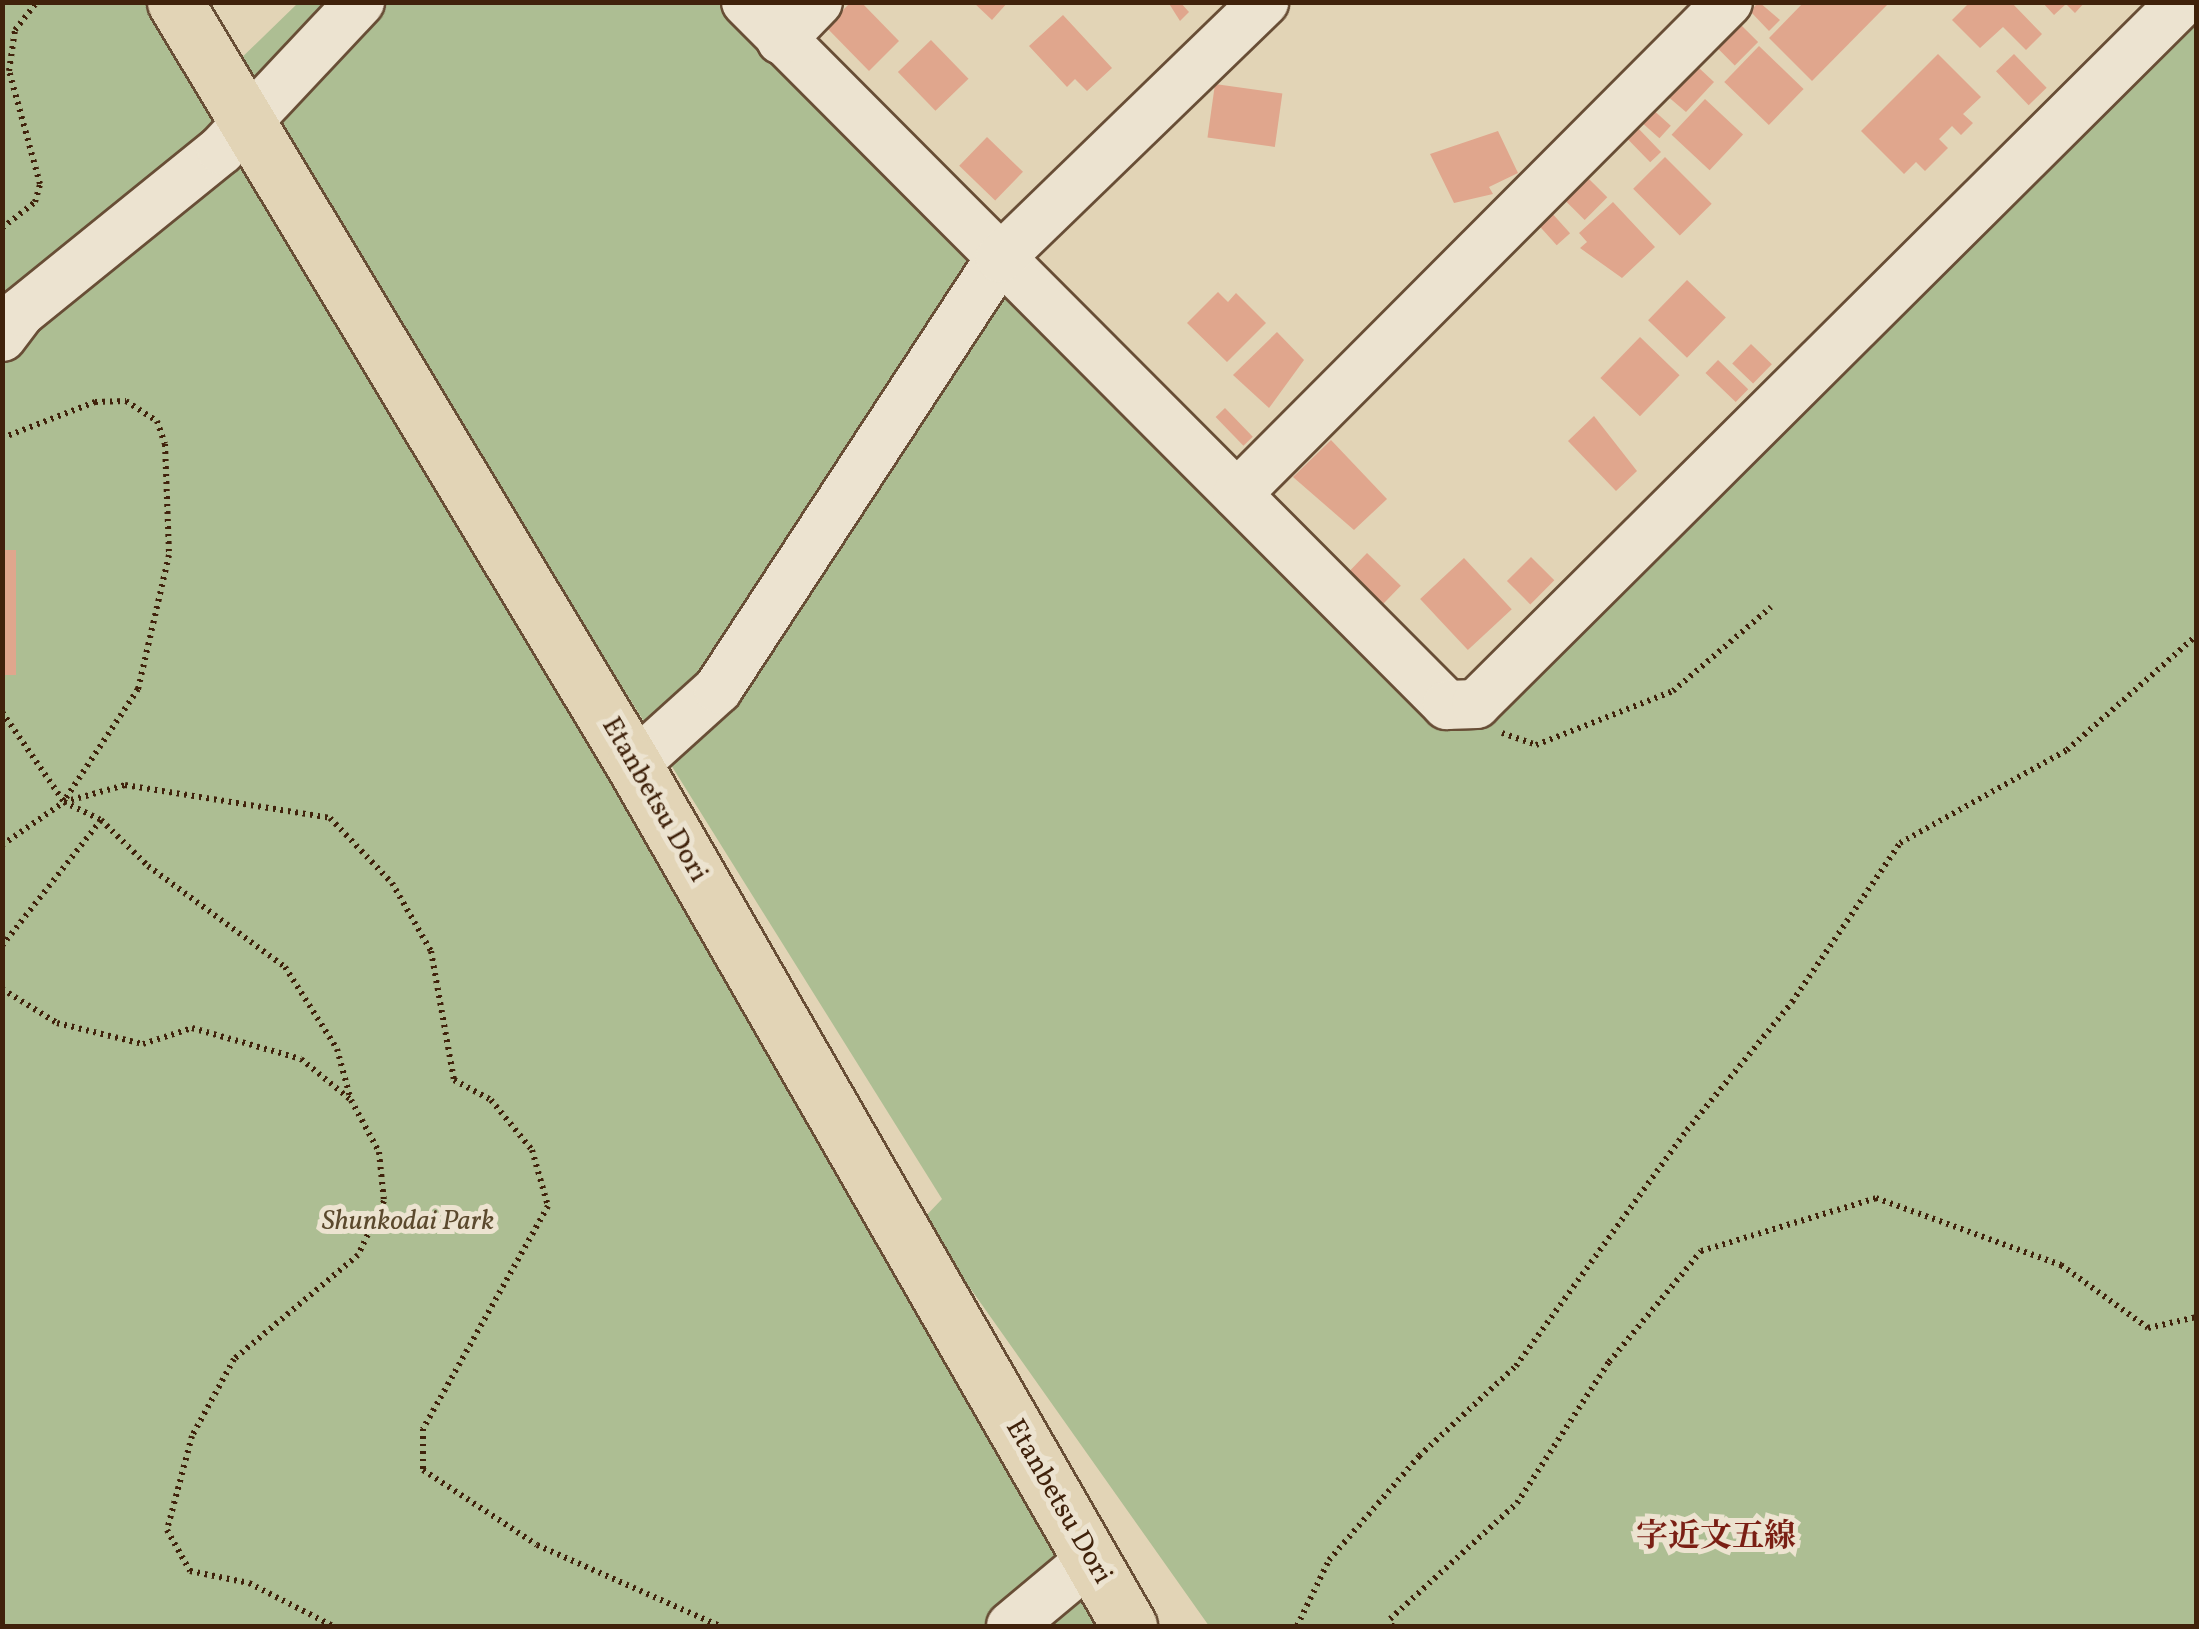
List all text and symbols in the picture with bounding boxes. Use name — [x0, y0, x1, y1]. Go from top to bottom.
street label: Etanbetsu Dori — [593, 712, 715, 888]
park label: Shunkodai Park — [322, 1205, 494, 1239]
street label: Etanbetsu Dori — [997, 1414, 1119, 1590]
district label: 字近文五線 — [1636, 1519, 1796, 1557]

